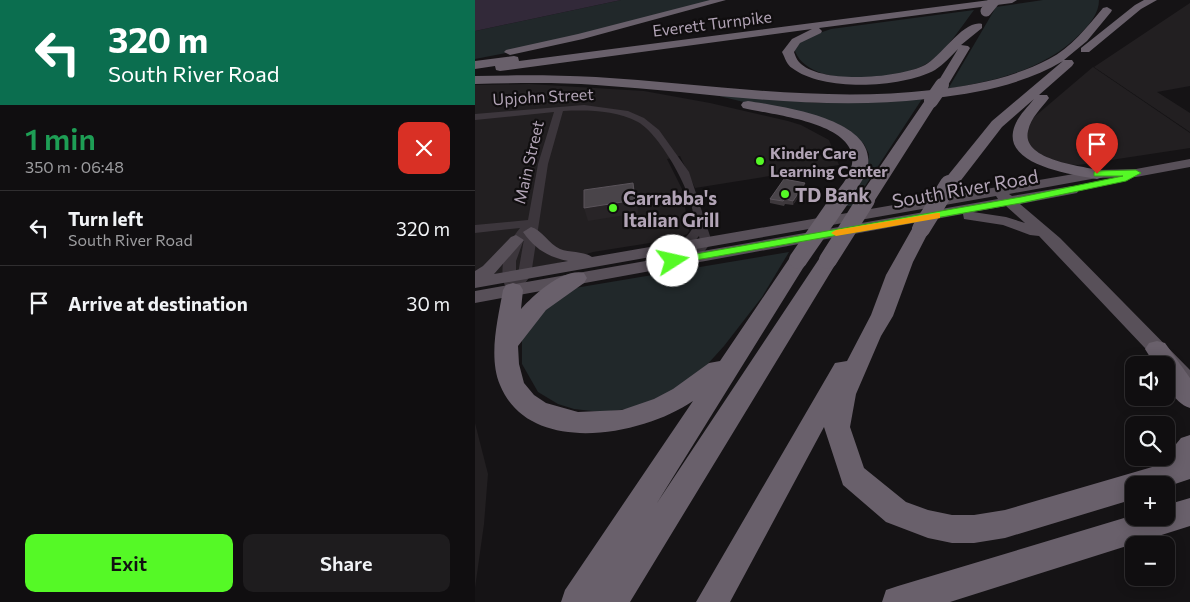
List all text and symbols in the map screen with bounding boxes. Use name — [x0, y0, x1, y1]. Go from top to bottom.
street label: Everett Turnpike — [651, 6, 773, 40]
text: 320 m — [108, 17, 208, 60]
icon: left — [25, 20, 90, 85]
text: South River Road — [108, 60, 279, 87]
street label: Upjohn Street — [492, 84, 595, 108]
street label: Main Street — [509, 118, 547, 206]
text: 1 min — [25, 119, 96, 156]
button: close — [398, 122, 450, 174]
pin — [1076, 123, 1118, 174]
icon: arrive — [1083, 130, 1111, 158]
place label: Kinder Care Learning Center — [770, 143, 888, 180]
marker: Kinder Care Learning Center — [754, 155, 766, 167]
text: 350 m · 06:48 — [25, 157, 124, 176]
street label: South River Road — [890, 164, 1040, 212]
place label: TD Bank — [795, 183, 869, 206]
place label: Carrabba's Italian Grill — [623, 186, 719, 231]
marker: TD Bank — [779, 188, 791, 200]
marker: Carrabba's Italian Grill — [607, 202, 619, 214]
text: Turn left — [68, 207, 143, 230]
icon: left — [25, 214, 53, 242]
text: 320 m — [396, 217, 450, 240]
text: South River Road — [68, 230, 193, 249]
position arrow — [646, 234, 698, 286]
icon: arrive — [25, 289, 53, 317]
text: Arrive at destination — [68, 292, 248, 315]
text: 30 m — [407, 292, 450, 315]
map controls — [1125, 356, 1175, 586]
button: sound — [1125, 356, 1175, 406]
button: search — [1125, 416, 1175, 466]
button: + — [1125, 476, 1175, 526]
button: Exit — [25, 534, 233, 592]
button: Share — [243, 534, 450, 592]
button: − — [1125, 536, 1175, 586]

